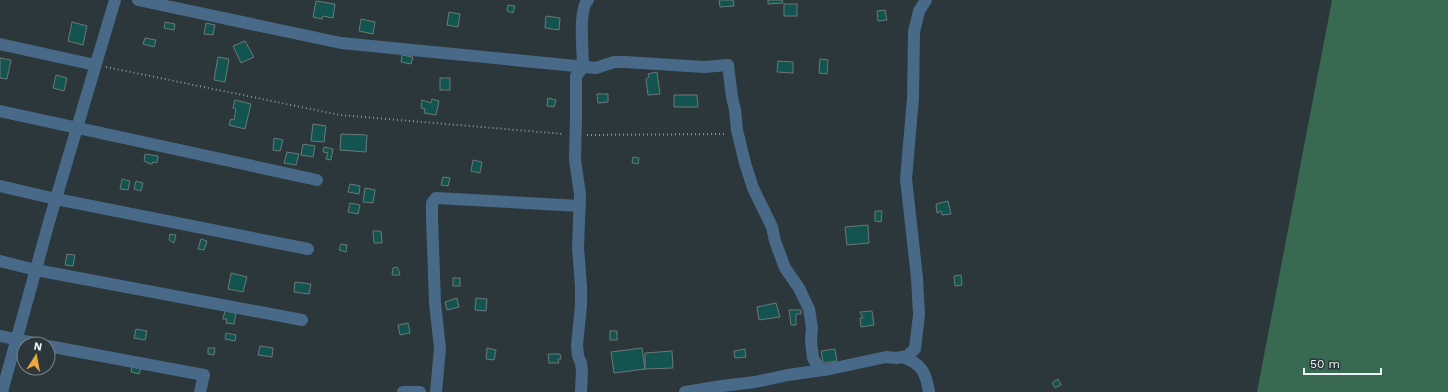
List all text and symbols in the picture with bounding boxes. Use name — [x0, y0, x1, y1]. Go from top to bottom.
north arrow — [16, 336, 56, 376]
text: N — [33, 340, 43, 354]
scale bar — [1304, 350, 1381, 376]
text: 50 m — [1310, 357, 1340, 371]

